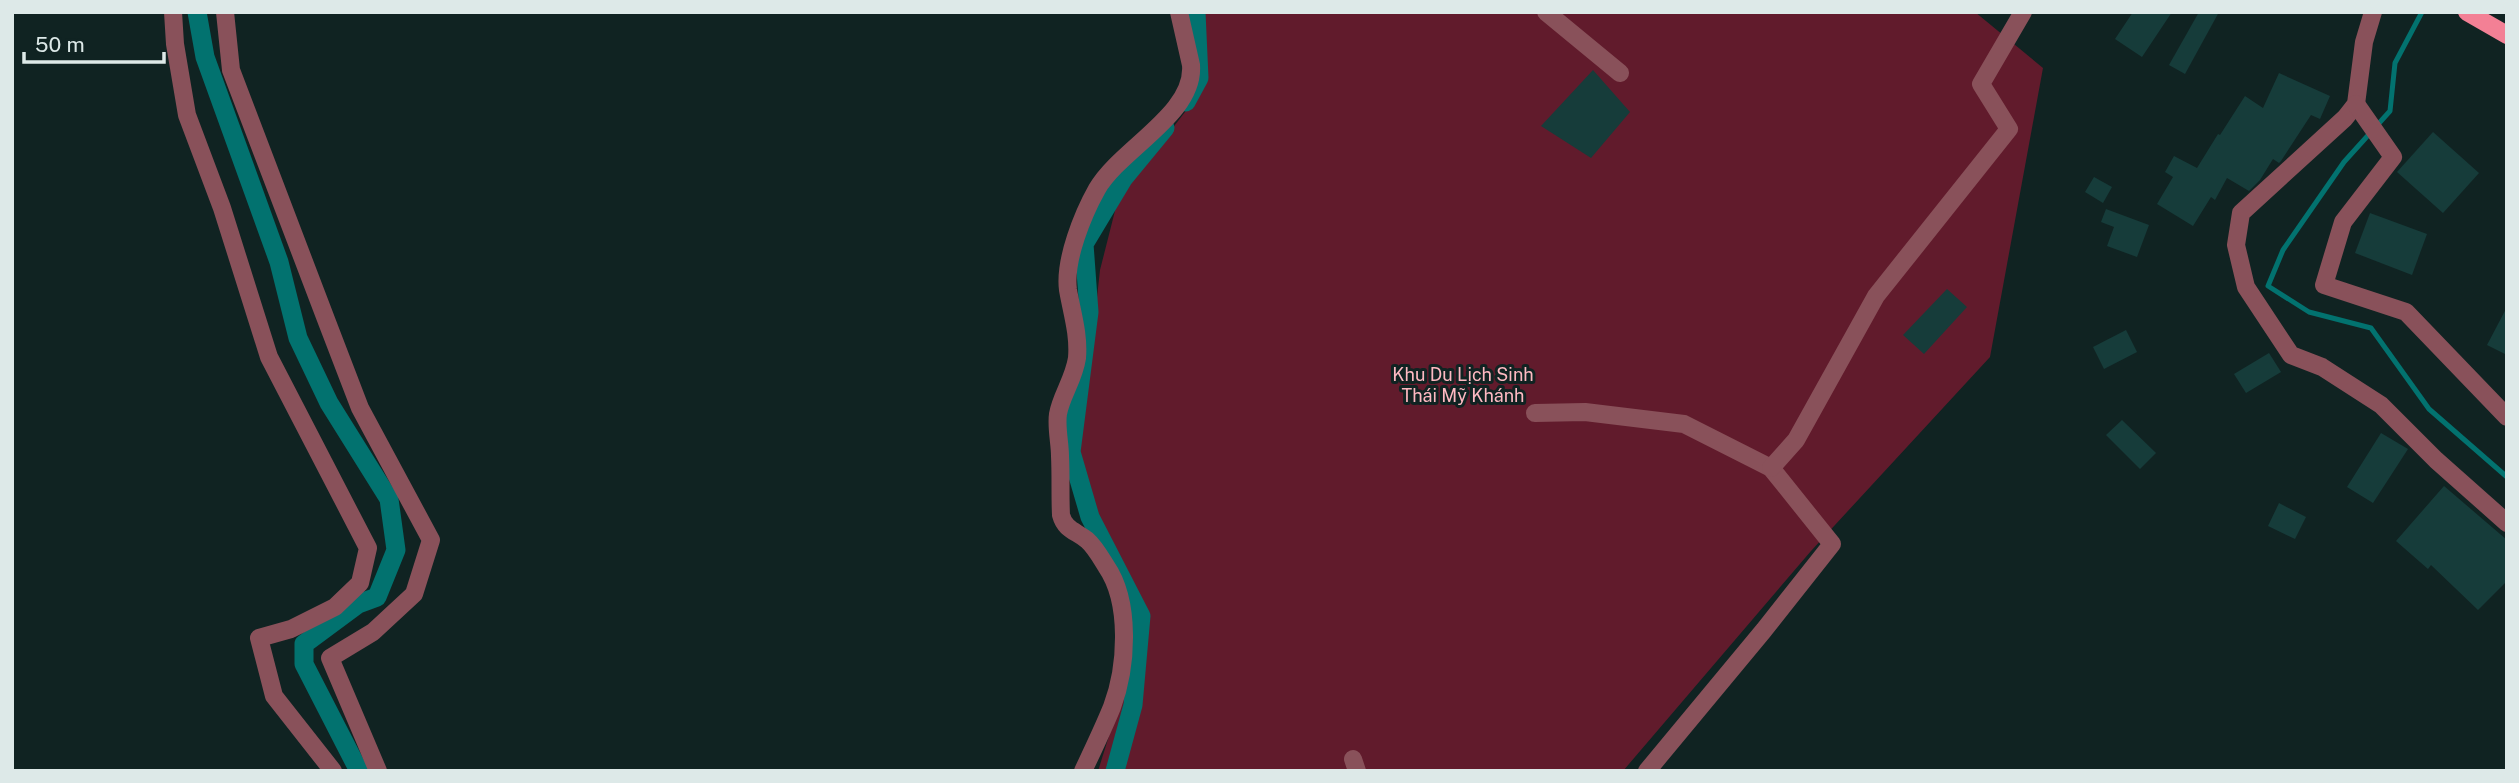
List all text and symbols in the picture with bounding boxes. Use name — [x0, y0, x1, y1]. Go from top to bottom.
scale bar — [24, 21, 164, 65]
text: 50 m — [35, 32, 85, 57]
park label: Khu Du Lịch Sinh Thái Mỹ Khánh — [1392, 364, 1534, 406]

